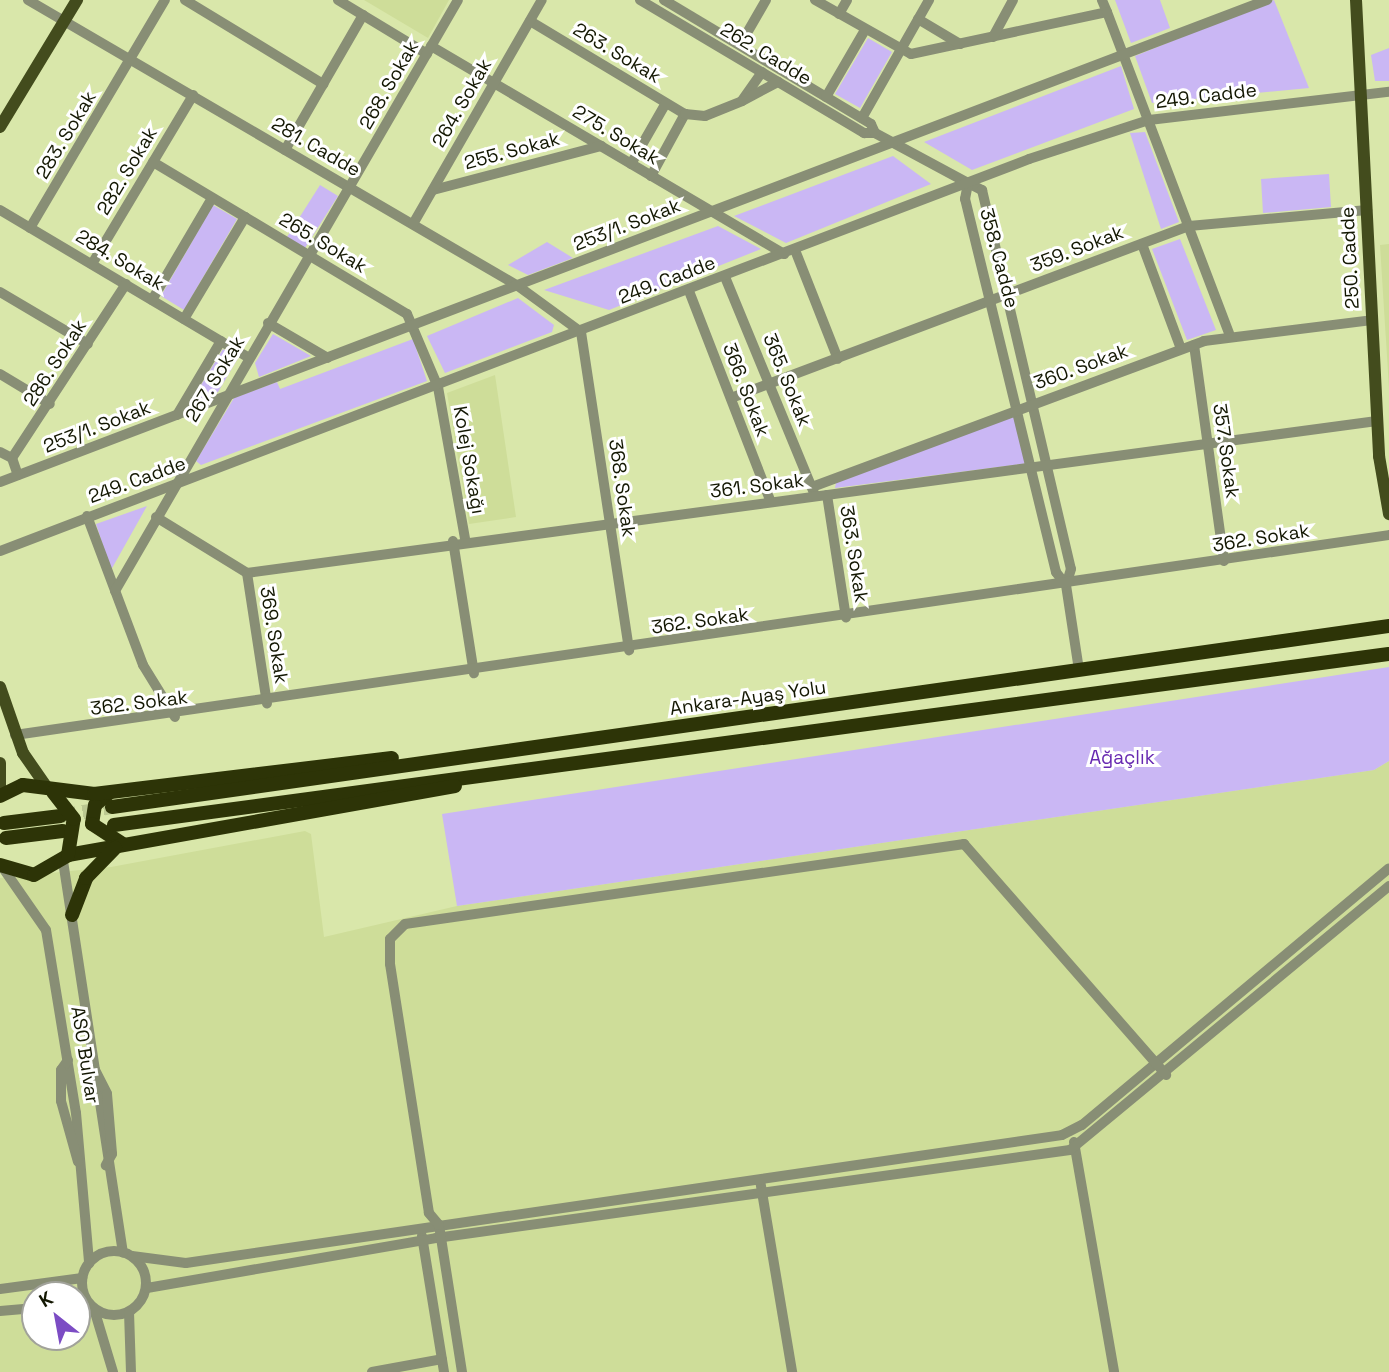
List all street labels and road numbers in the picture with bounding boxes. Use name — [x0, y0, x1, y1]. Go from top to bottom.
street label: 263. Sokak — [569, 18, 665, 88]
street label: 262. Cadde — [716, 18, 816, 90]
street label: 268. Sokak — [354, 36, 424, 134]
street label: 264. Sokak — [427, 54, 497, 152]
street label: 249. Cadde — [1154, 78, 1258, 114]
street label: 283. Sokak — [31, 87, 101, 183]
street label: 275. Sokak — [568, 100, 664, 170]
street label: 281. Cadde — [267, 112, 365, 182]
street label: 282. Sokak — [92, 123, 162, 219]
street label: 255. Sokak — [462, 127, 562, 175]
street label: 253/1. Sokak — [570, 194, 684, 256]
street label: 358. Cadde — [975, 205, 1023, 311]
street label: 250. Cadde — [1336, 206, 1364, 310]
street label: 265. Sokak — [275, 208, 371, 278]
street label: 359. Sokak — [1027, 221, 1127, 277]
street label: 284. Sokak — [72, 225, 168, 295]
street label: 249. Cadde — [615, 251, 719, 309]
street label: 286. Sokak — [18, 315, 92, 411]
street label: 365. Sokak — [758, 330, 816, 430]
street label: 267. Sokak — [180, 332, 250, 426]
street label: 360. Sokak — [1030, 339, 1132, 395]
street label: 366. Sokak — [718, 340, 774, 440]
street label: 253/1. Sokak — [40, 396, 154, 458]
street label: 357. Sokak — [1208, 402, 1244, 500]
street label: Kolej Sokağı — [448, 404, 490, 516]
street label: 368. Sokak — [604, 437, 640, 539]
street label: 249. Cadde — [85, 452, 189, 508]
street label: 361. Sokak — [708, 469, 806, 503]
street label: 363. Sokak — [835, 503, 873, 605]
street label: 362. Sokak — [1210, 519, 1312, 557]
street label: 369. Sokak — [255, 584, 293, 686]
street label: 362. Sokak — [650, 603, 750, 639]
street label: Ankara-Ayaş Yolu — [668, 676, 828, 720]
street label: 362. Sokak — [89, 686, 189, 720]
street label: ASO Bulvar — [66, 1005, 104, 1105]

